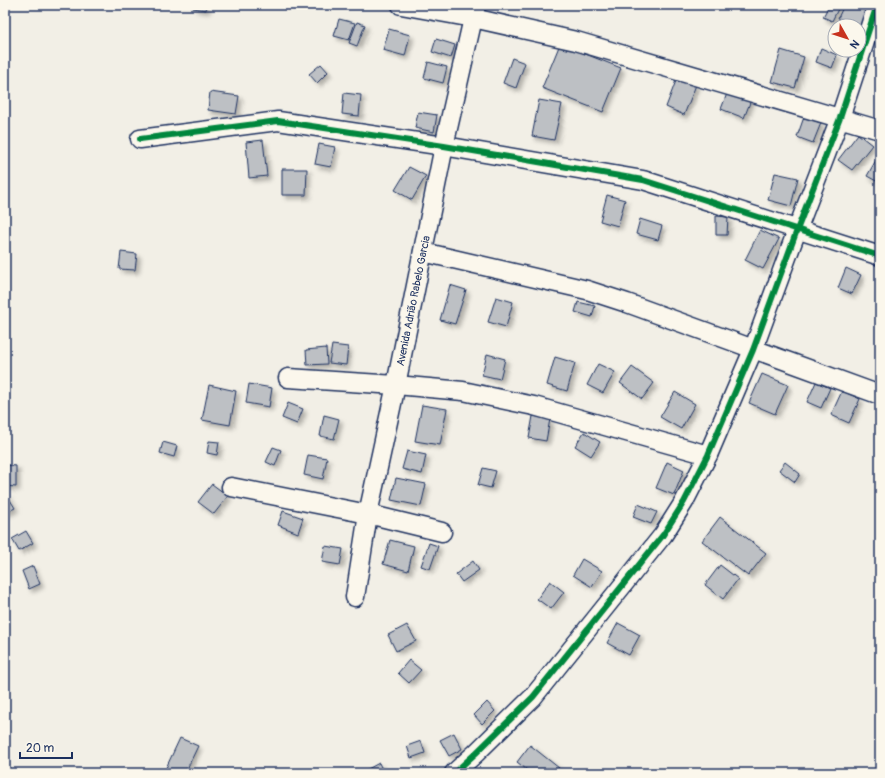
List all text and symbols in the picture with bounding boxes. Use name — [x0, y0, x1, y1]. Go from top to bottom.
north arrow — [827, 18, 867, 58]
text: N — [847, 37, 862, 51]
street label: Avenida Adrião Rabelo Garcia — [394, 234, 432, 367]
scale bar — [20, 734, 72, 760]
text: 20 m — [26, 741, 55, 756]

